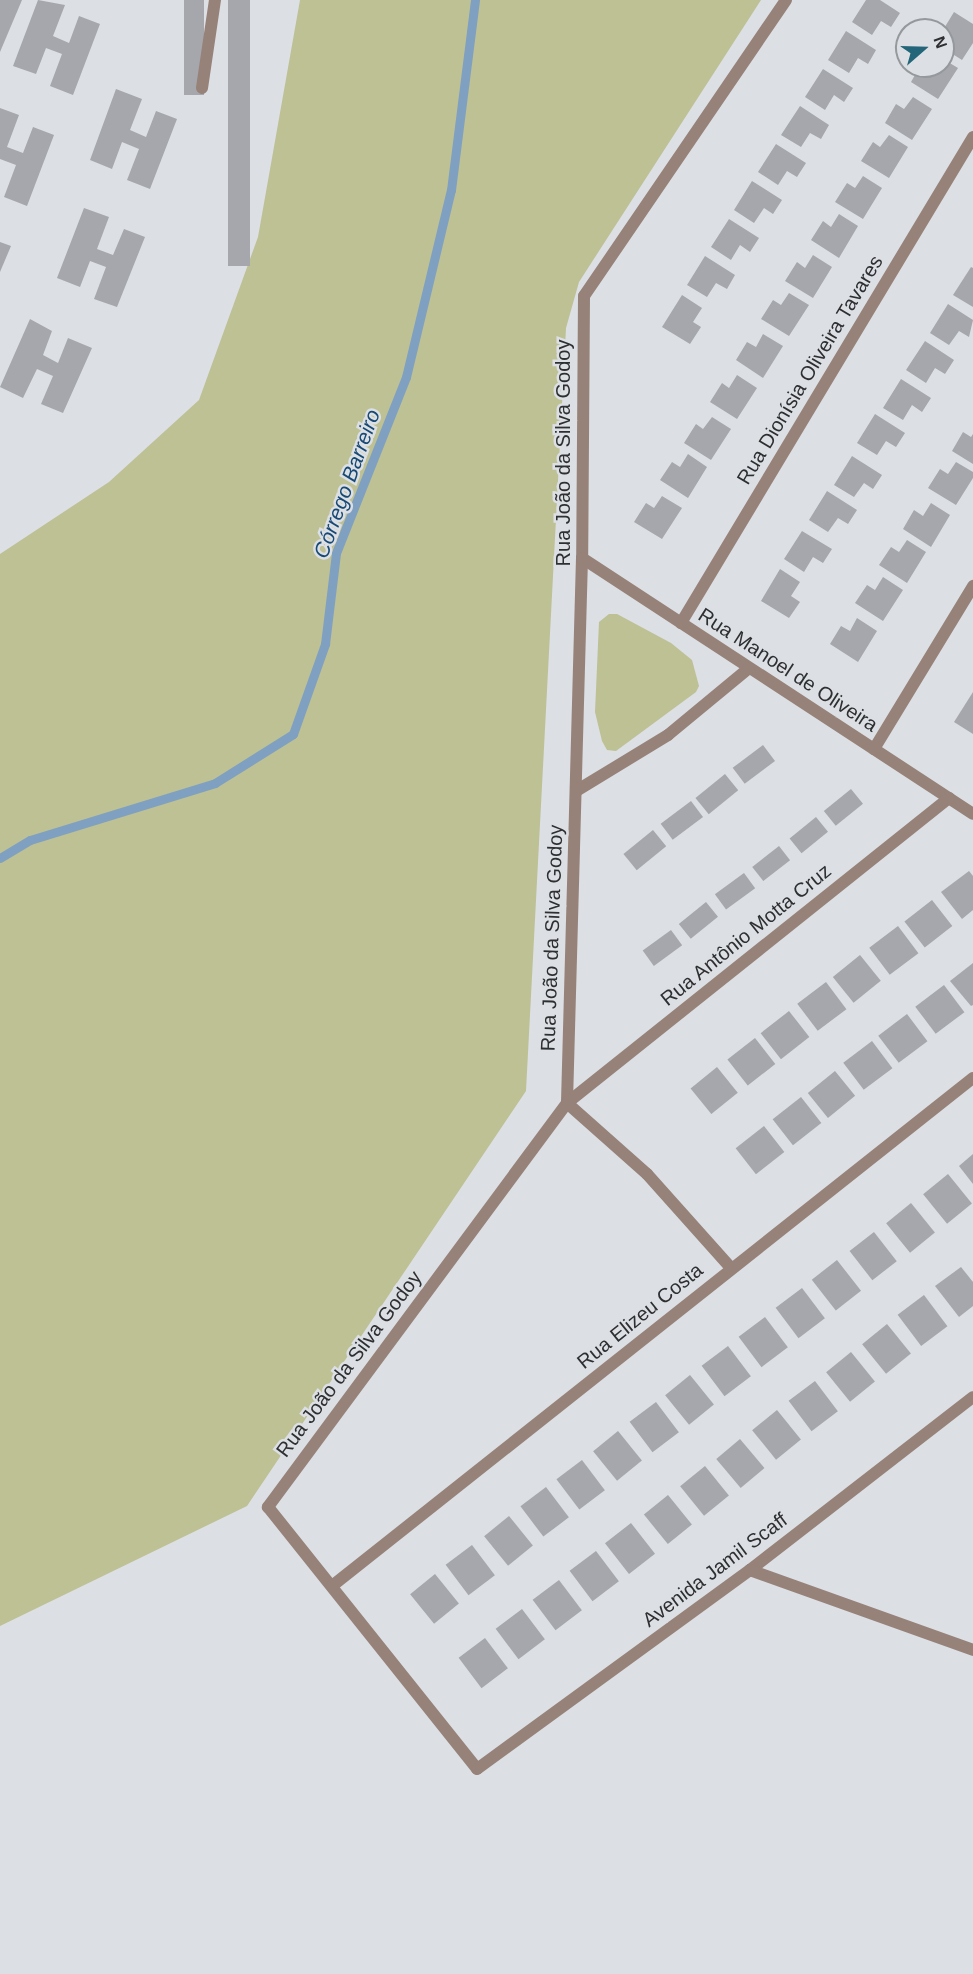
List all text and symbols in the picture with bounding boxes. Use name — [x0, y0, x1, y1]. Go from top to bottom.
north arrow — [895, 18, 955, 78]
text: N — [931, 34, 950, 51]
street label: Rua Dionísia Oliveira Tavares — [732, 251, 888, 489]
street label: Rua João da Silva Godoy — [551, 340, 575, 566]
water label: Córrego Barreiro — [308, 406, 386, 562]
street label: Rua Manoel de Oliveira — [694, 603, 882, 737]
street label: Rua João da Silva Godoy — [536, 824, 568, 1052]
street label: Rua Antônio Motta Cruz — [656, 859, 836, 1011]
street label: Rua Elizeu Costa — [572, 1258, 708, 1374]
street label: Rua João da Silva Godoy — [271, 1266, 427, 1462]
street label: Avenida Jamil Scaff — [638, 1508, 792, 1632]

